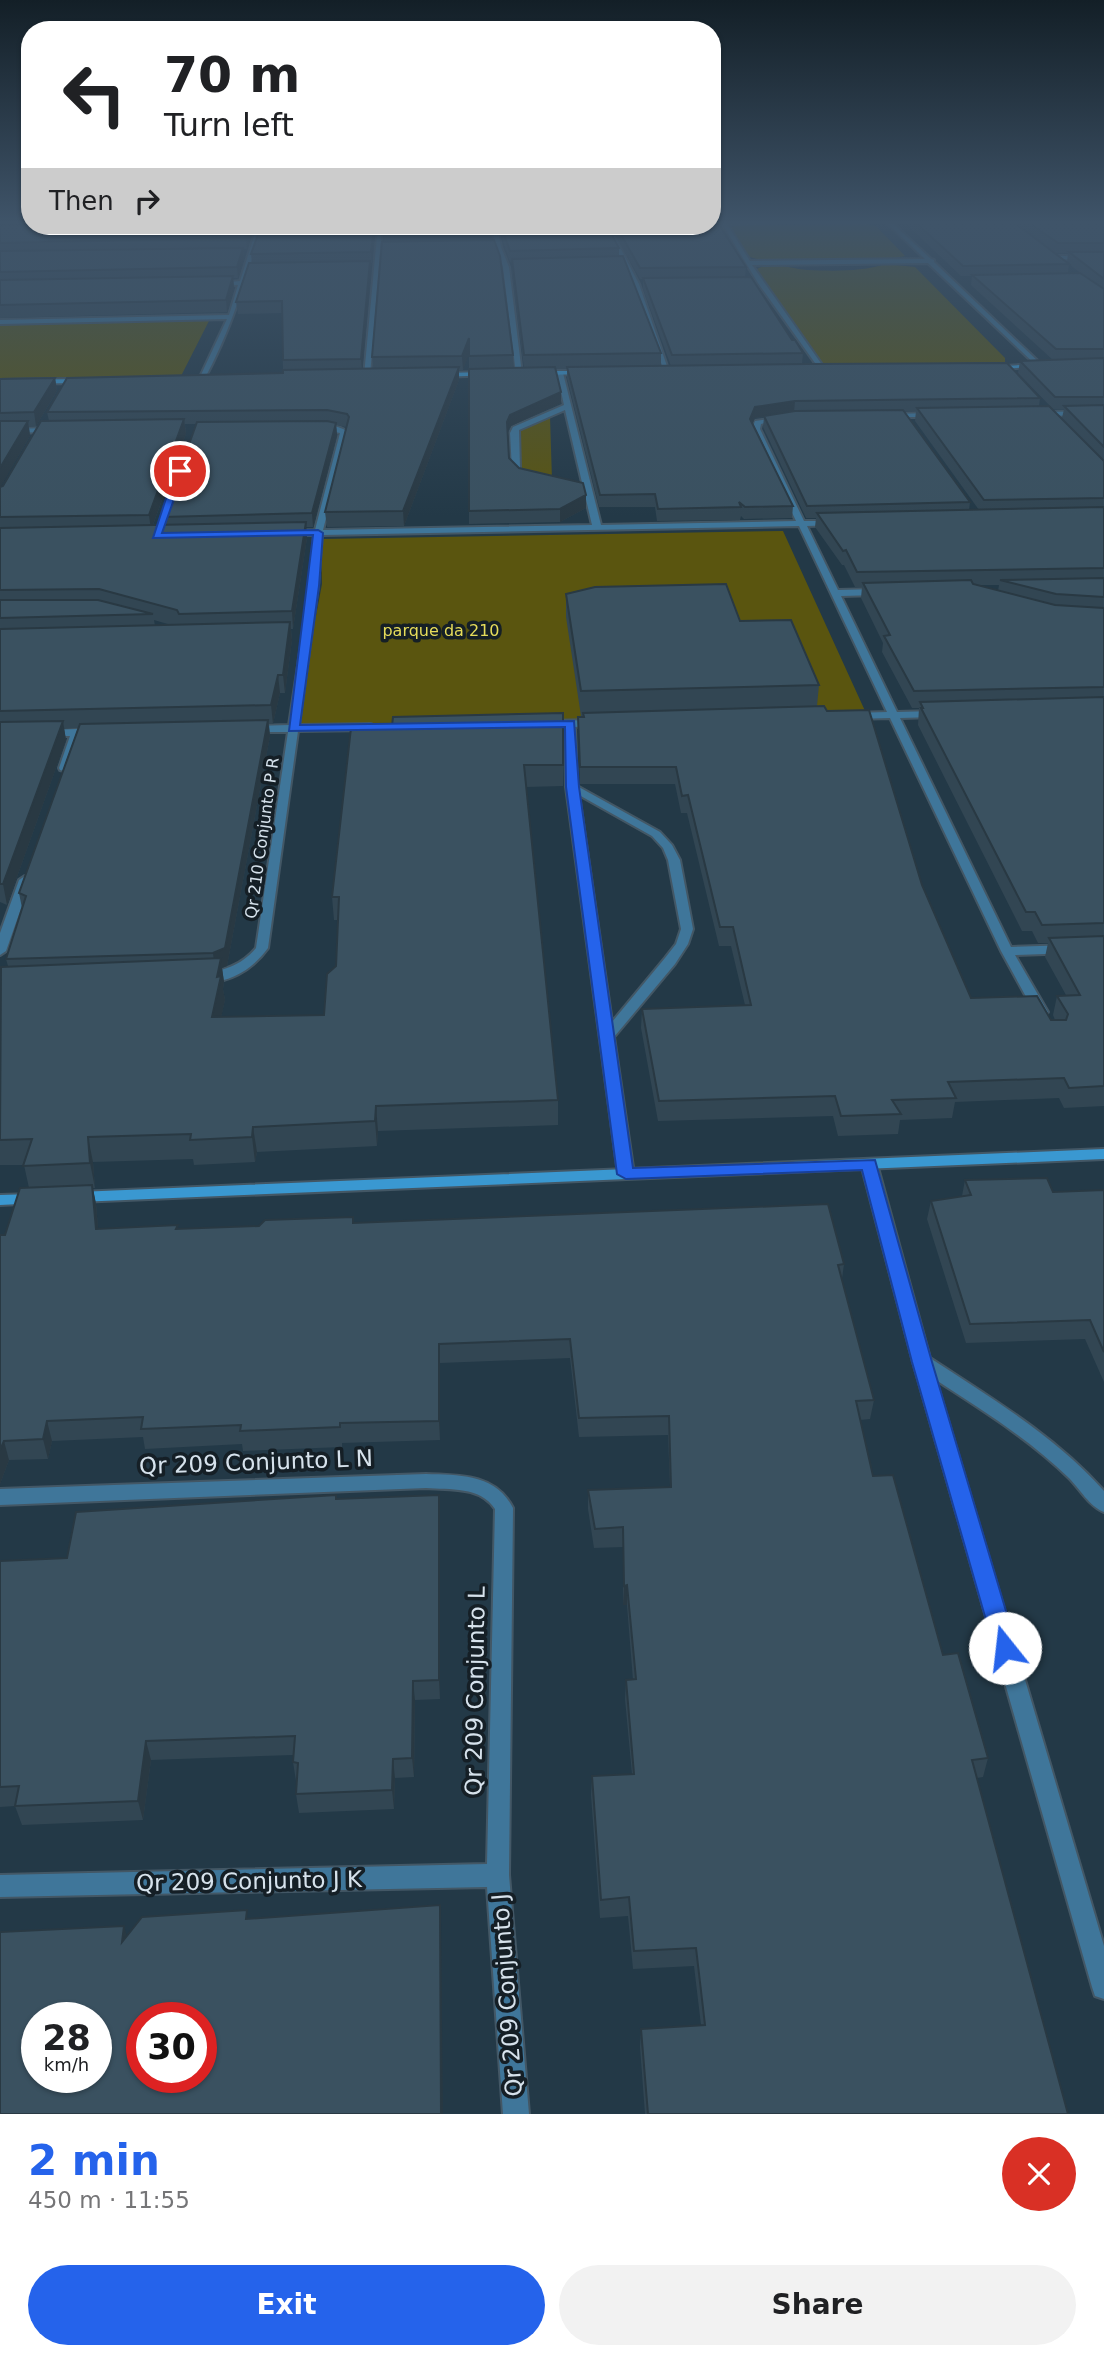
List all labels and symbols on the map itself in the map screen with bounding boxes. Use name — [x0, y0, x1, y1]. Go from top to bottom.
pin — [150, 441, 210, 501]
park label: parque da 210 — [382, 621, 500, 640]
street label: Qr 210 Conjunto P R — [241, 756, 283, 920]
street label: Qr 209 Conjunto L N — [139, 1445, 373, 1479]
street label: Qr 209 Conjunto L — [460, 1586, 490, 1796]
position arrow — [968, 1611, 1042, 1685]
street label: Qr 209 Conjunto J K — [136, 1866, 363, 1896]
street label: Qr 209 Conjunto J — [487, 1893, 527, 2097]
speed limit sign: 30 — [126, 2002, 217, 2093]

